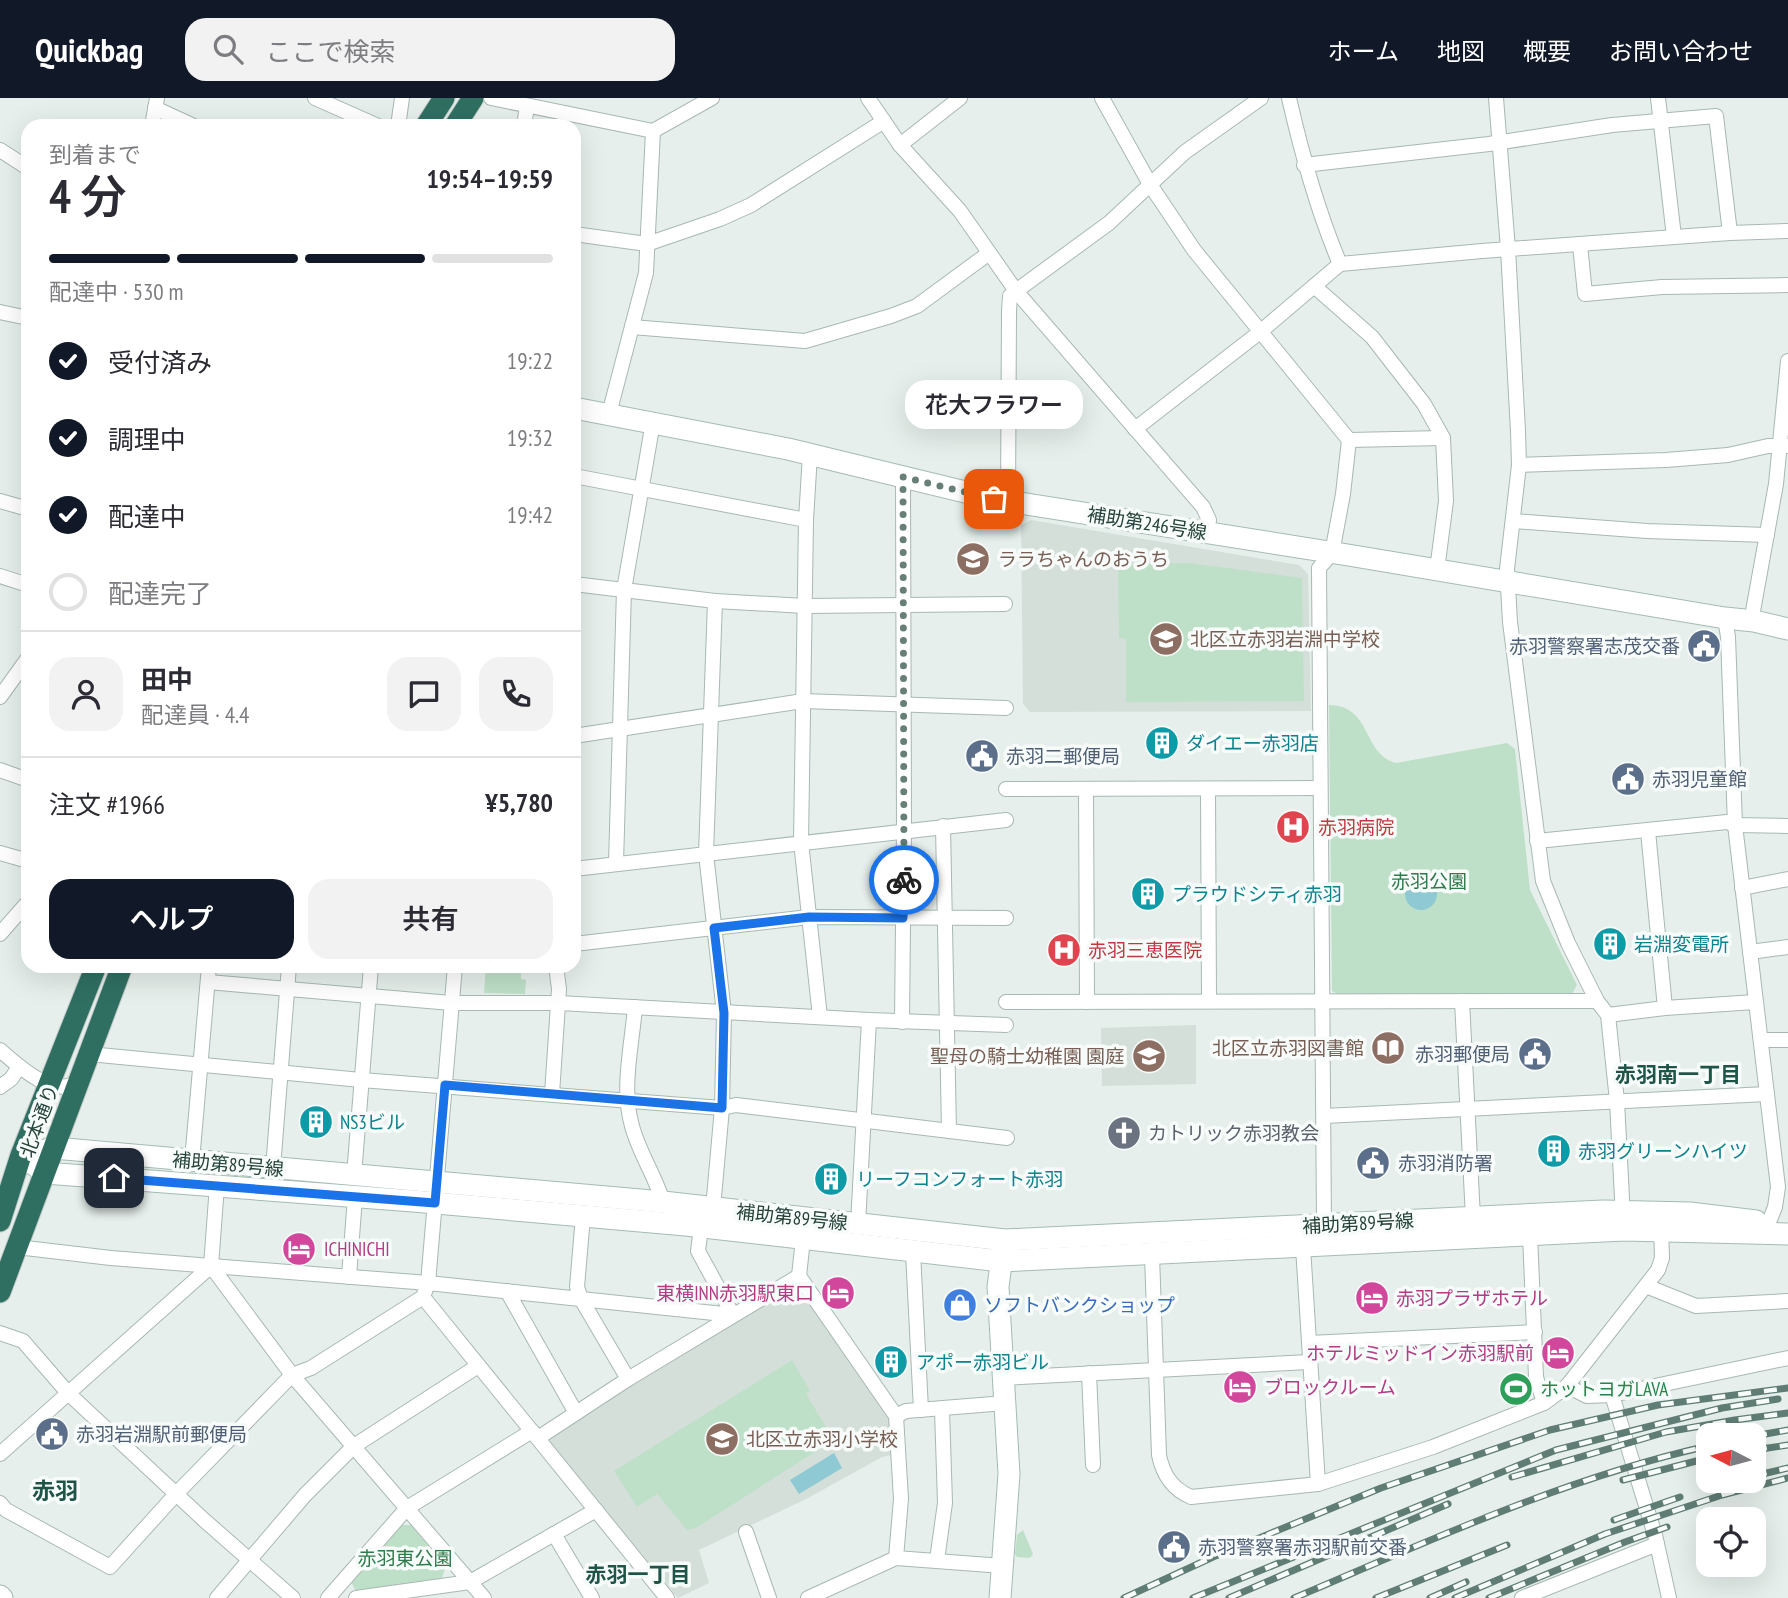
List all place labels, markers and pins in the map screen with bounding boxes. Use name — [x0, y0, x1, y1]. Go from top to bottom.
callout: 花大フラワー — [905, 380, 1083, 429]
pin — [964, 469, 1024, 529]
school or university icon: ララちゃんのおうち — [954, 540, 992, 578]
place label: ララちゃんのおうち — [998, 547, 1169, 571]
school or university icon: 北区立赤羽岩淵中学校 — [1147, 620, 1185, 658]
place label: 北区立赤羽岩淵中学校 — [1190, 627, 1380, 651]
public building icon: 赤羽警察署志茂交番 — [1685, 627, 1723, 665]
place label: 赤羽警察署志茂交番 — [1509, 634, 1680, 658]
building icon: ダイエー赤羽店 — [1143, 724, 1181, 762]
place label: ダイエー赤羽店 — [1186, 731, 1319, 755]
public building icon: 赤羽二郵便局 — [963, 737, 1001, 775]
place label: 赤羽二郵便局 — [1006, 744, 1120, 768]
public building icon: 赤羽児童館 — [1609, 760, 1647, 798]
place label: 赤羽児童館 — [1652, 767, 1747, 791]
hospital icon: 赤羽病院 — [1274, 808, 1312, 846]
place label: 赤羽病院 — [1318, 815, 1394, 839]
building icon: プラウドシティ赤羽 — [1129, 875, 1167, 913]
place label: プラウドシティ赤羽 — [1172, 882, 1342, 906]
building icon: 岩淵変電所 — [1591, 925, 1629, 963]
hospital icon: 赤羽三恵医院 — [1045, 931, 1083, 969]
place label: 岩淵変電所 — [1634, 932, 1729, 956]
place label: 赤羽三恵医院 — [1088, 938, 1202, 962]
library icon: 北区立赤羽図書館 — [1369, 1029, 1407, 1067]
public building icon: 赤羽郵便局 — [1516, 1035, 1554, 1073]
place label: 北区立赤羽図書館 — [1212, 1036, 1364, 1060]
school or university icon: 聖母の騎士幼稚園 園庭 — [1130, 1037, 1168, 1075]
place label: 赤羽郵便局 — [1415, 1042, 1510, 1066]
place label: 聖母の騎士幼稚園 園庭 — [930, 1044, 1124, 1068]
building icon: NS3ビル — [297, 1103, 335, 1141]
place label: NS3ビル — [340, 1110, 405, 1134]
church icon: カトリック赤羽教会 — [1105, 1114, 1143, 1152]
place label: カトリック赤羽教会 — [1148, 1121, 1319, 1145]
building icon: 赤羽グリーンハイツ — [1535, 1132, 1573, 1170]
place label: 赤羽グリーンハイツ — [1578, 1139, 1748, 1163]
public building icon: 赤羽消防署 — [1354, 1144, 1392, 1182]
pin — [84, 1148, 144, 1208]
place label: 赤羽消防署 — [1398, 1151, 1493, 1175]
building icon: リーフコンフォート赤羽 — [812, 1160, 850, 1198]
place label: リーフコンフォート赤羽 — [856, 1167, 1063, 1191]
hotel icon: ICHINICHI — [280, 1230, 318, 1268]
place label: ICHINICHI — [324, 1237, 390, 1261]
hotel icon: 東横INN赤羽駅東口 — [819, 1274, 857, 1312]
hotel icon: 赤羽プラザホテル — [1353, 1279, 1391, 1317]
place label: 東横INN赤羽駅東口 — [656, 1281, 814, 1305]
shop icon: ソフトバンクショップ — [941, 1286, 979, 1324]
place label: 赤羽プラザホテル — [1396, 1286, 1548, 1310]
place label: ソフトバンクショップ — [984, 1293, 1175, 1317]
hotel icon: ホテルミッドイン赤羽駅前 — [1539, 1334, 1577, 1372]
place label: ホテルミッドイン赤羽駅前 — [1306, 1341, 1534, 1365]
building icon: アポー赤羽ビル — [872, 1343, 910, 1381]
place label: アポー赤羽ビル — [916, 1350, 1049, 1374]
hotel icon: ブロックルーム — [1221, 1368, 1259, 1406]
sports icon: ホットヨガLAVA — [1497, 1370, 1535, 1408]
place label: ブロックルーム — [1264, 1375, 1396, 1399]
place label: ホットヨガLAVA — [1540, 1377, 1668, 1401]
public building icon: 赤羽岩淵駅前郵便局 — [33, 1415, 71, 1453]
school or university icon: 北区立赤羽小学校 — [703, 1420, 741, 1458]
place label: 赤羽岩淵駅前郵便局 — [76, 1422, 247, 1446]
place label: 北区立赤羽小学校 — [746, 1427, 898, 1451]
public building icon: 赤羽警察署赤羽駅前交番 — [1155, 1528, 1193, 1566]
place label: 赤羽警察署赤羽駅前交番 — [1198, 1535, 1407, 1559]

